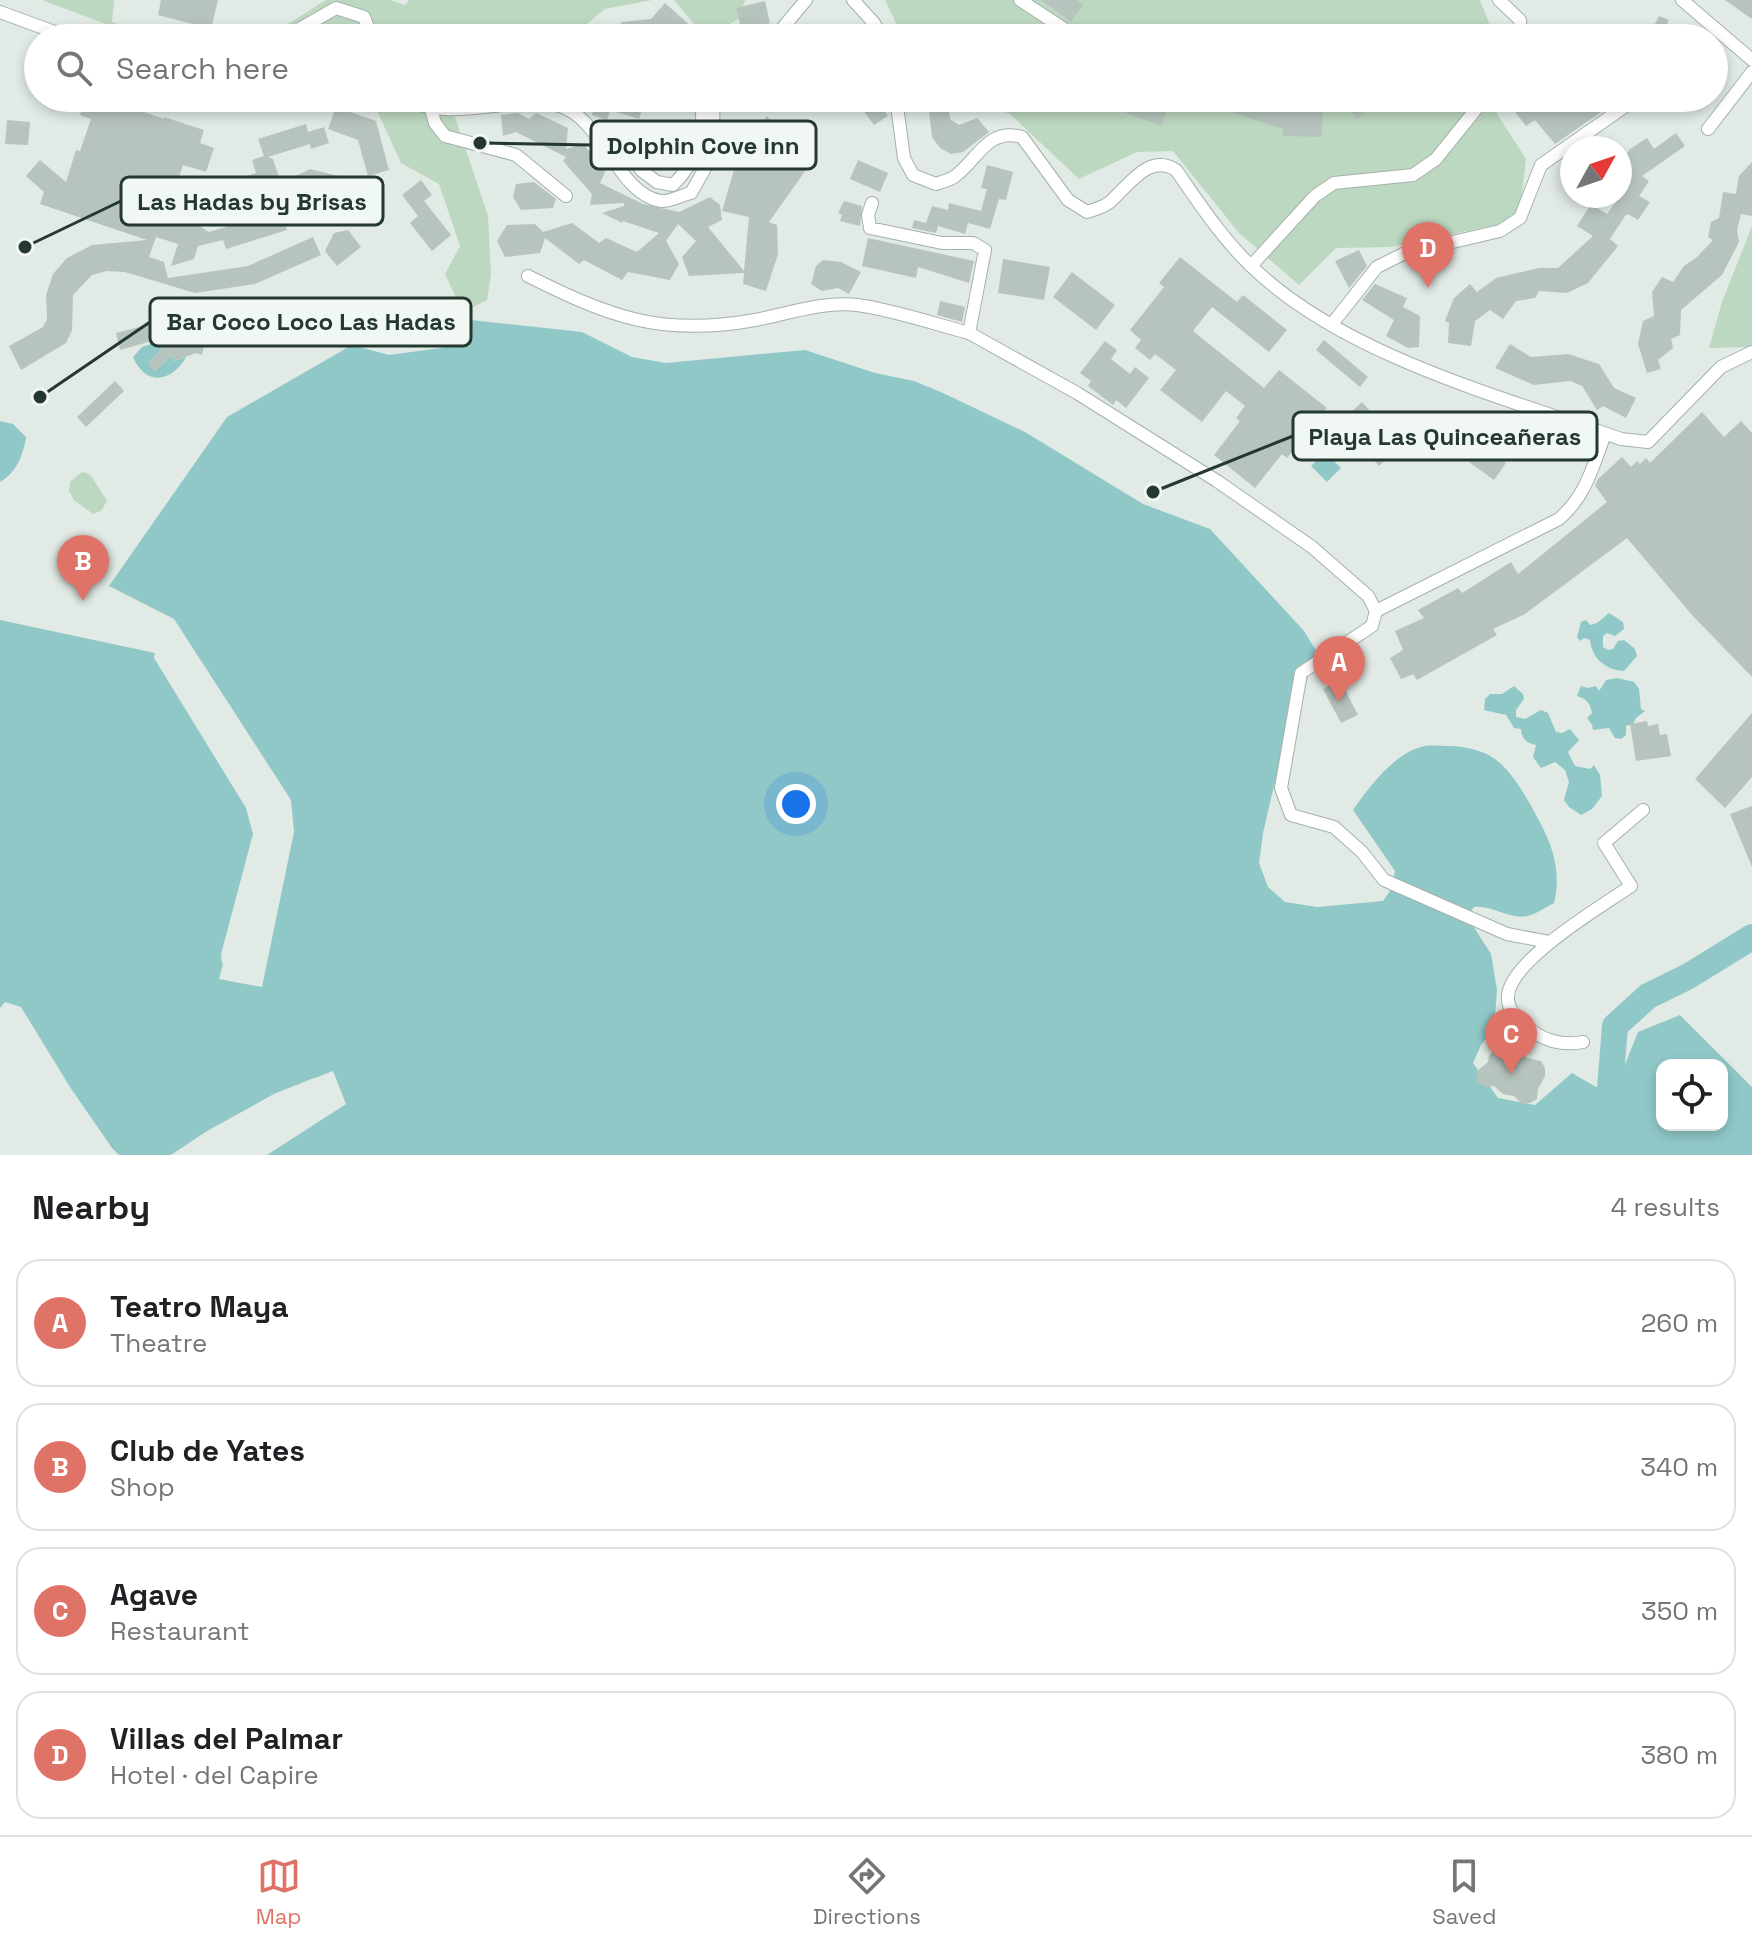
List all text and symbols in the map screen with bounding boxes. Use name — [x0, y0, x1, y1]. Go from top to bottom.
search box — [24, 24, 1728, 112]
icon: search — [52, 46, 96, 90]
text: Search here — [116, 49, 289, 88]
callout: Dolphin Cove inn — [591, 121, 816, 169]
text: Dolphin Cove inn — [607, 130, 799, 161]
north arrow — [1560, 136, 1632, 208]
callout: Las Hadas by Brisas — [121, 177, 383, 225]
text: Las Hadas by Brisas — [137, 186, 367, 217]
pin: D — [1402, 222, 1454, 288]
callout: Bar Coco Loco Las Hadas — [150, 298, 471, 346]
text: Bar Coco Loco Las Hadas — [166, 306, 456, 337]
callout: Playa Las Quinceañeras — [1293, 412, 1597, 460]
text: Playa Las Quinceañeras — [1309, 421, 1581, 452]
pin: B — [57, 535, 109, 601]
pin: A — [1313, 636, 1365, 702]
your location — [776, 784, 816, 824]
pin: C — [1485, 1008, 1537, 1074]
map controls — [1656, 1059, 1728, 1131]
button: locate — [1656, 1059, 1728, 1131]
text: Nearby — [32, 1186, 150, 1229]
text: 4 results — [1611, 1190, 1720, 1224]
text: Teatro Maya — [110, 1287, 289, 1326]
text: A — [52, 1306, 68, 1340]
text: 260 m — [1641, 1306, 1718, 1340]
text: Theatre — [110, 1326, 207, 1360]
text: Club de Yates — [110, 1431, 305, 1470]
text: B — [51, 1450, 69, 1484]
text: 340 m — [1640, 1450, 1718, 1484]
text: Shop — [110, 1470, 175, 1504]
text: Agave — [110, 1575, 198, 1614]
text: C — [52, 1594, 68, 1628]
text: 350 m — [1641, 1594, 1718, 1628]
text: Restaurant — [110, 1614, 249, 1648]
text: Villas del Palmar — [110, 1719, 343, 1758]
text: D — [51, 1738, 69, 1772]
text: 380 m — [1640, 1738, 1718, 1772]
text: Hotel · del Capire — [110, 1758, 319, 1792]
tab: Map — [256, 1854, 302, 1930]
tab: Directions — [813, 1854, 921, 1930]
tab: Saved — [1432, 1854, 1496, 1930]

